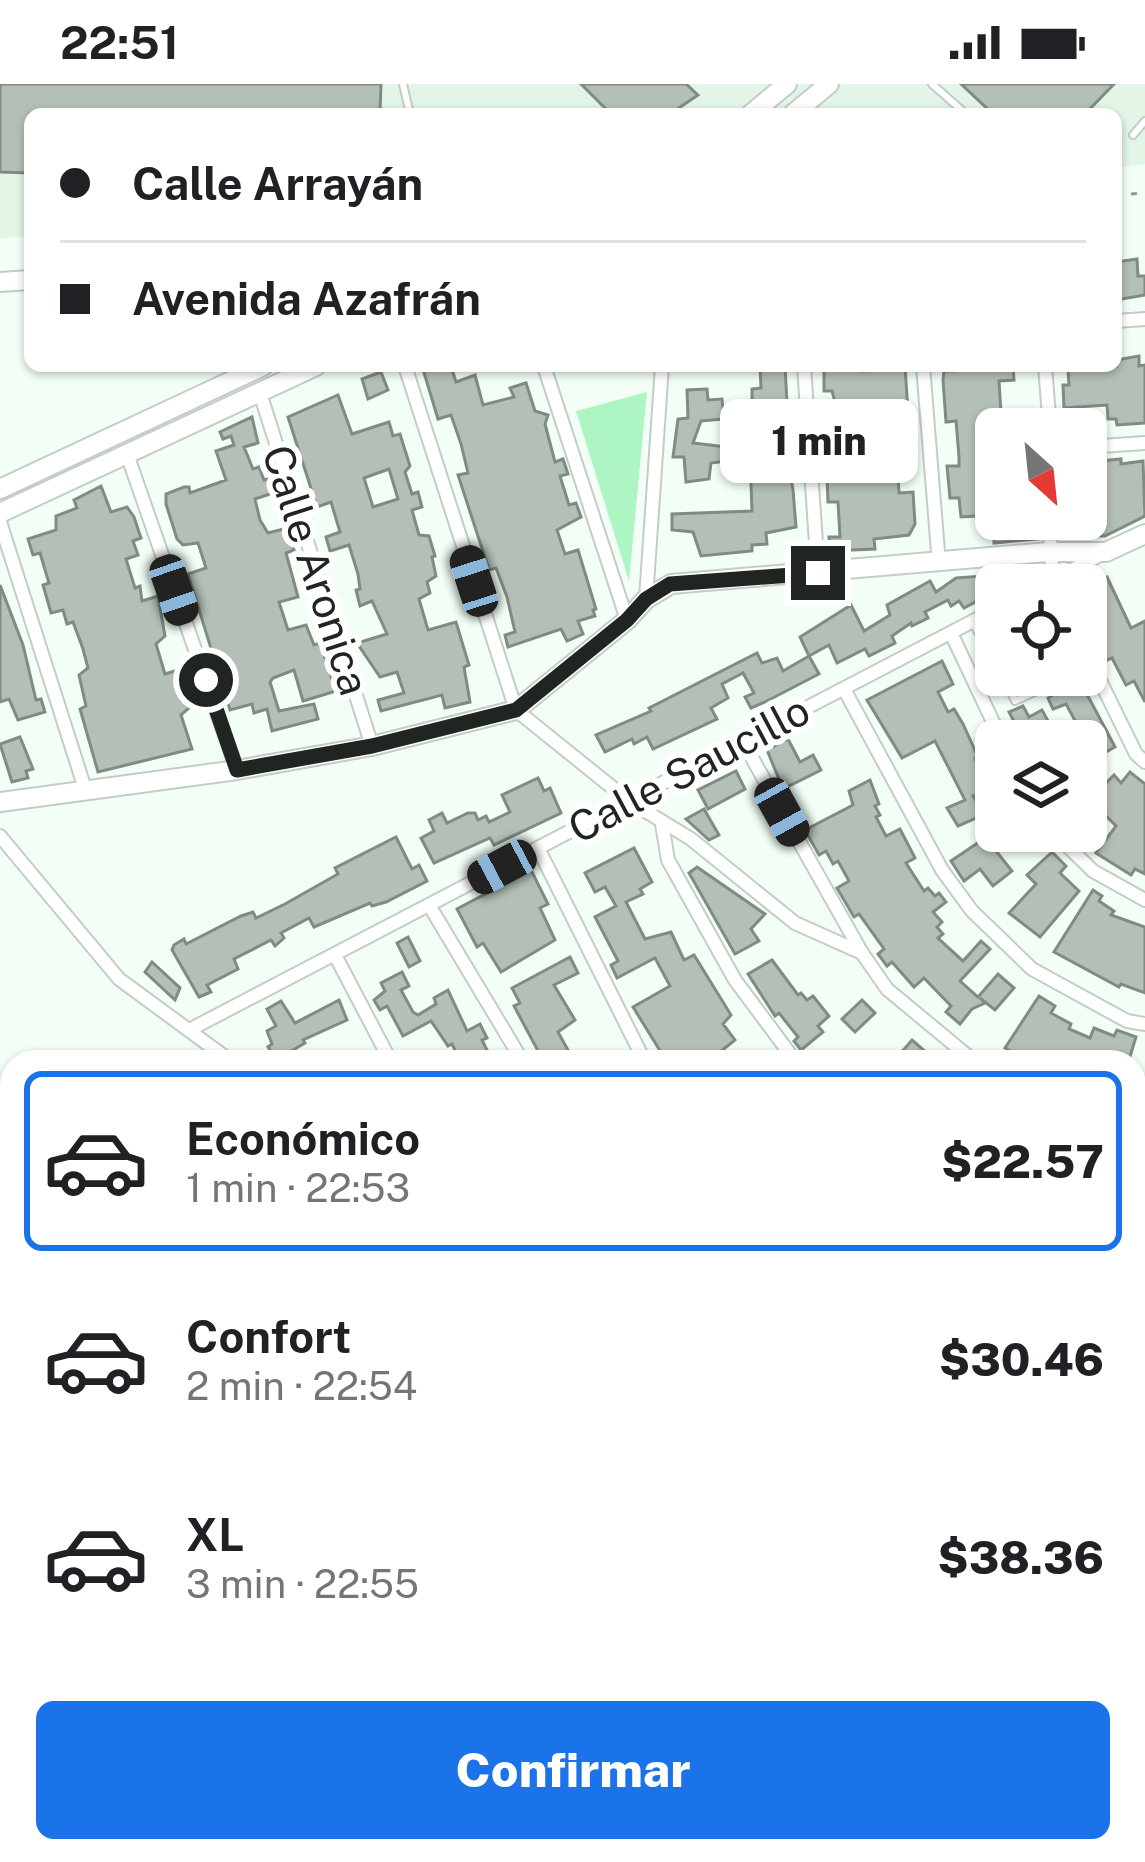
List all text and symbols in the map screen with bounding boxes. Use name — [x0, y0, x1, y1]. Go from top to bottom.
text: 22:51 — [60, 16, 179, 69]
text: Calle Arrayán — [132, 157, 423, 210]
text: Avenida Azafrán — [132, 272, 481, 325]
callout: 1 min — [719, 399, 917, 483]
north arrow — [975, 408, 1107, 540]
map controls — [975, 408, 1107, 852]
text: 1 min — [771, 418, 867, 464]
street label: Calle Aronica — [253, 439, 380, 701]
car — [446, 541, 502, 621]
route end — [791, 546, 845, 600]
car — [145, 550, 203, 630]
button: locate — [975, 564, 1107, 696]
route start — [179, 653, 233, 707]
street label: Calle Saucillo — [560, 685, 818, 853]
button: layers — [975, 720, 1107, 852]
car — [749, 772, 815, 852]
car — [462, 834, 542, 900]
icon: car — [42, 1107, 150, 1215]
text: Económico — [186, 1112, 420, 1165]
text: $22.57 — [941, 1135, 1104, 1188]
text: 1 min · 22:53 — [186, 1165, 410, 1211]
icon: car — [42, 1305, 150, 1413]
text: Confort — [186, 1310, 351, 1363]
text: $30.46 — [939, 1333, 1104, 1386]
text: 2 min · 22:54 — [186, 1363, 417, 1409]
icon: car — [42, 1503, 150, 1611]
text: XL — [186, 1508, 244, 1561]
text: $38.36 — [938, 1531, 1104, 1584]
text: 3 min · 22:55 — [186, 1561, 419, 1607]
button: Confirmar — [36, 1701, 1110, 1839]

